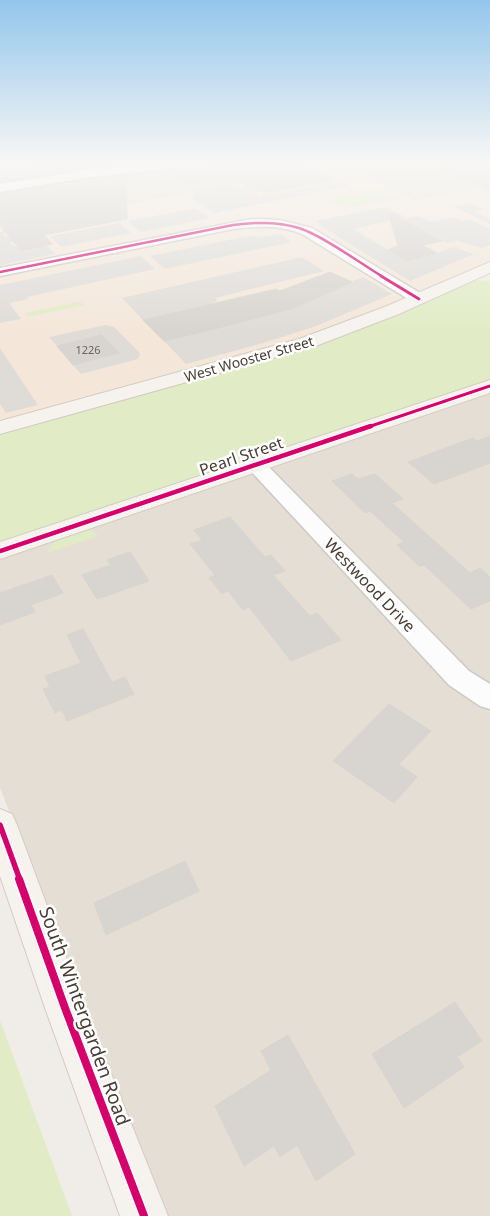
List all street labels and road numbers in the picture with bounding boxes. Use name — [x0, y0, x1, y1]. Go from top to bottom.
street label: West Wooster Street — [182, 331, 316, 386]
street label: Pearl Street — [196, 431, 286, 481]
street label: Westwood Drive — [320, 533, 420, 637]
street label: South Wintergarden Road — [33, 903, 137, 1129]

